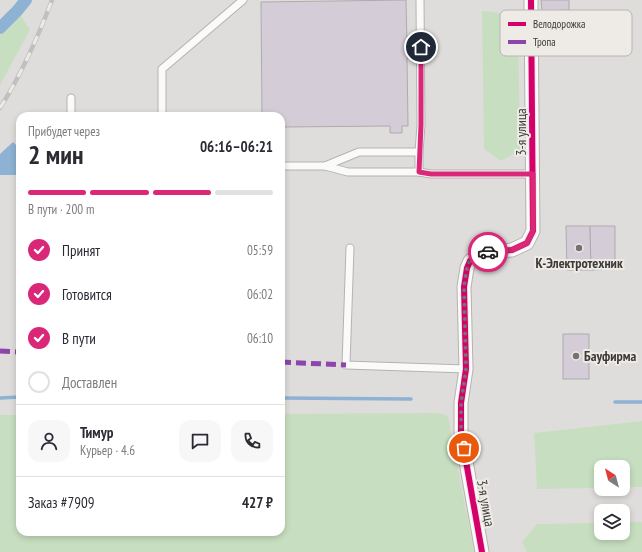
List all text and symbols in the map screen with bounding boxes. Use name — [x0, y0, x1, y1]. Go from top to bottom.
legend — [500, 10, 632, 56]
text: Велодорожка — [533, 17, 585, 31]
pin — [404, 30, 438, 64]
text: Тропа — [533, 35, 556, 49]
icon: home — [410, 36, 432, 58]
street label: 3-я улица — [512, 108, 530, 156]
text: Прибудет через — [28, 123, 100, 140]
text: 06:16–06:21 — [200, 137, 273, 156]
text: 2 мин — [28, 138, 83, 171]
text: В пути · 200 m — [28, 201, 94, 218]
courier — [468, 232, 508, 272]
icon: check — [28, 239, 50, 261]
text: Принят — [62, 241, 100, 260]
icon: car — [477, 241, 499, 263]
text: 05:59 — [247, 242, 273, 259]
marker: К-Электротехник — [574, 243, 584, 253]
place label: К-Электротехник — [535, 254, 623, 272]
icon: check — [28, 283, 50, 305]
text: Готовится — [62, 285, 112, 304]
text: 06:02 — [247, 286, 273, 303]
icon: check — [28, 327, 50, 349]
text: В пути — [62, 329, 96, 348]
text: 06:10 — [247, 330, 273, 347]
place label: Бауфирма — [584, 347, 636, 365]
marker: Бауфирма — [571, 351, 581, 361]
text: Доставлен — [62, 373, 117, 392]
button: person — [28, 420, 70, 462]
button: chat — [179, 420, 221, 462]
button: phone — [231, 420, 273, 462]
text: Тимур — [80, 423, 113, 442]
pin — [447, 431, 481, 465]
icon: bag — [453, 437, 475, 459]
text: Курьер · 4.6 — [80, 442, 135, 459]
north arrow — [594, 460, 630, 496]
map controls — [594, 460, 630, 540]
street label: 3-я улица — [473, 478, 499, 528]
text: Заказ #7909 — [28, 493, 95, 512]
text: 427 ₽ — [242, 493, 273, 512]
button: layers — [594, 504, 630, 540]

